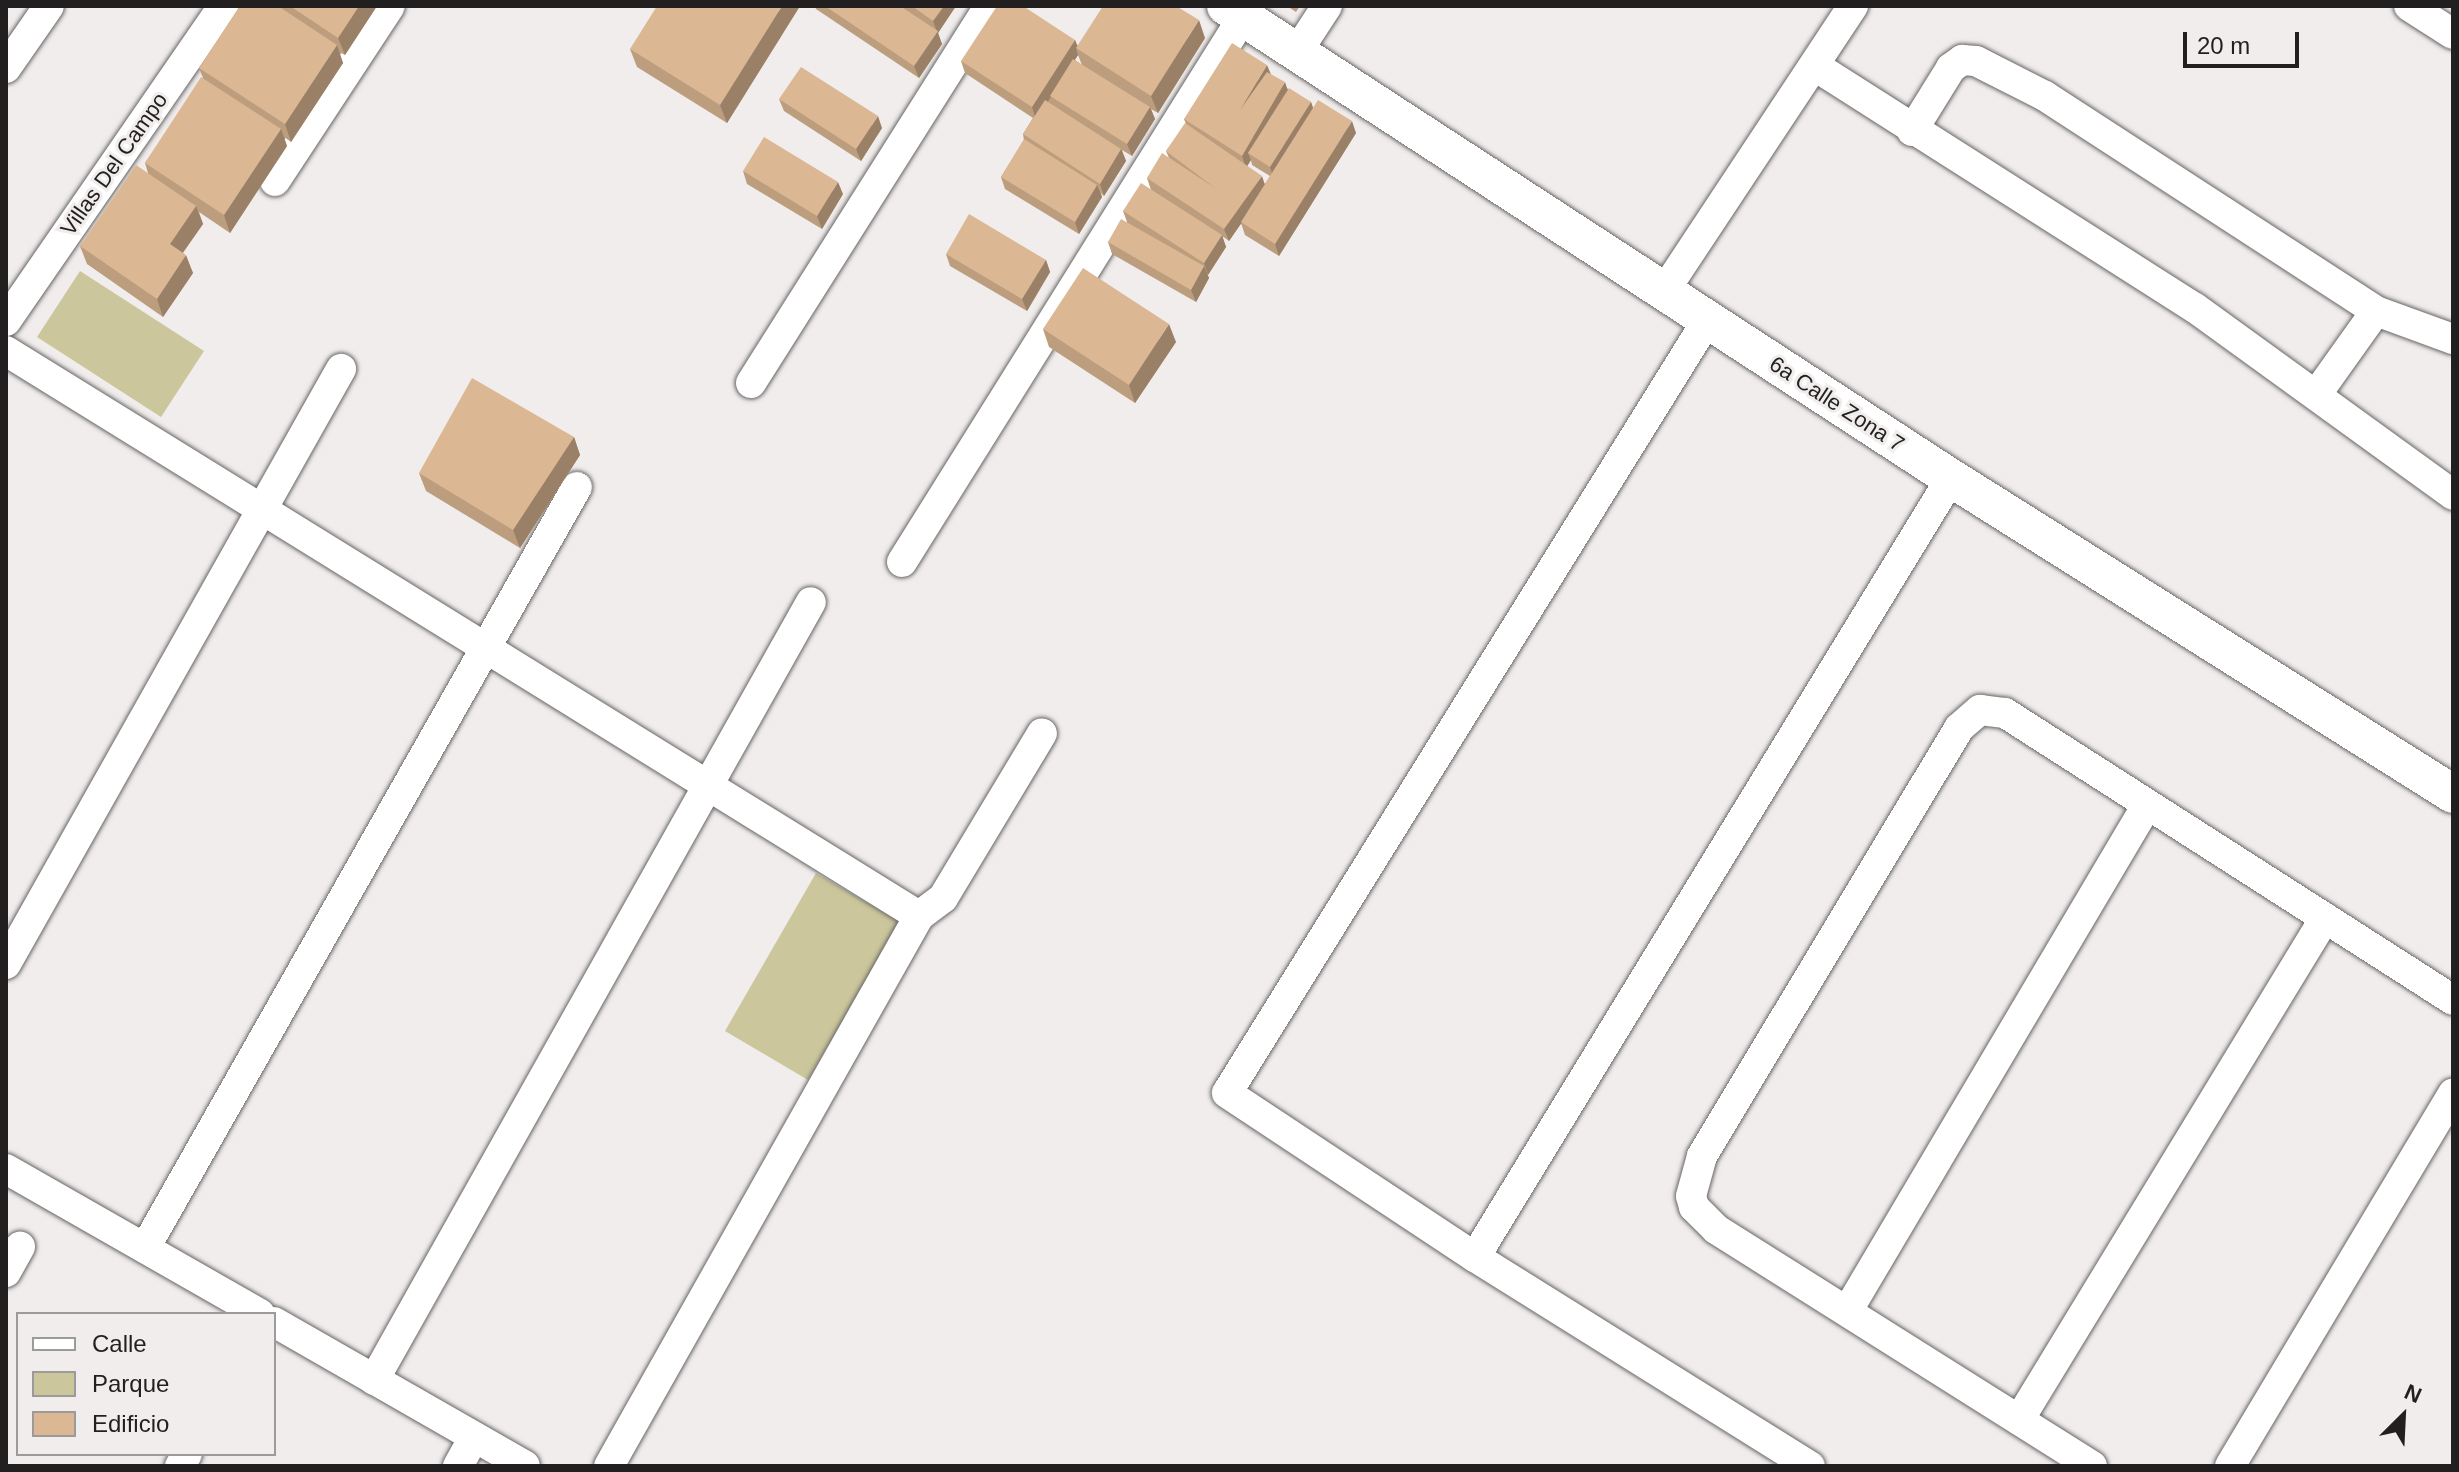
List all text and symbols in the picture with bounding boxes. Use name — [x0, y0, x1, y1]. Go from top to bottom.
scale bar — [2187, 16, 2303, 66]
text: 20 m — [2197, 32, 2250, 59]
street label: Villas Del Campo — [55, 87, 173, 241]
street label: 6a Calle Zona 7 — [1765, 351, 1909, 457]
legend — [16, 1312, 276, 1456]
text: Calle — [92, 1330, 147, 1357]
text: Parque — [92, 1370, 169, 1397]
north arrow — [2363, 1376, 2443, 1456]
text: N — [2401, 1379, 2425, 1408]
text: Edificio — [92, 1410, 169, 1437]

